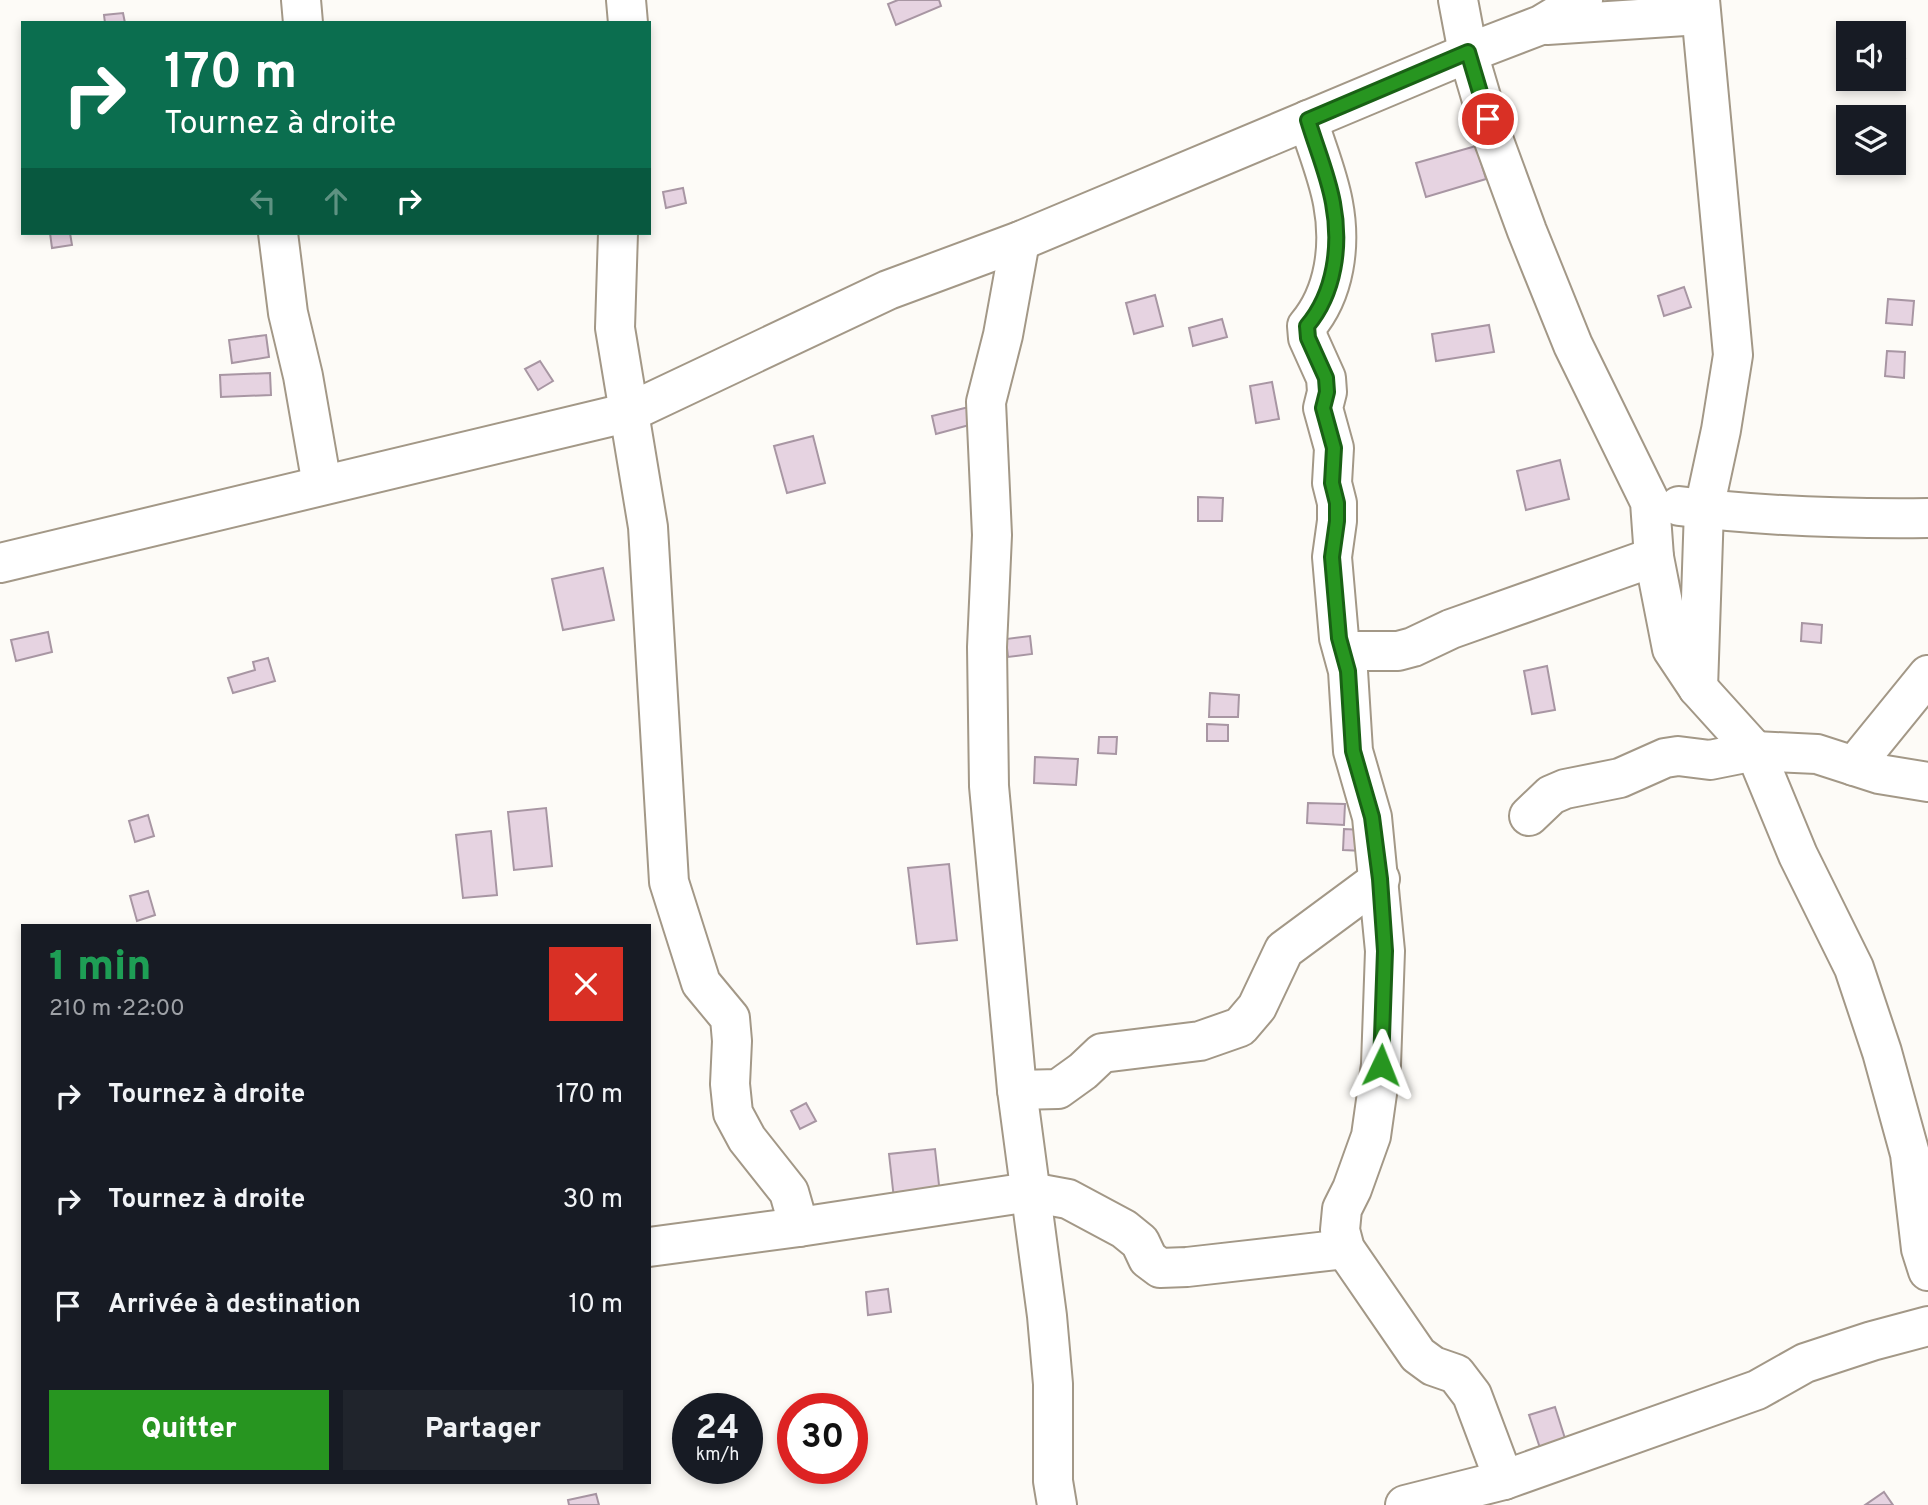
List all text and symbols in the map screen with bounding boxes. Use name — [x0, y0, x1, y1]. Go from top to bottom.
map controls — [1836, 21, 1906, 175]
button: sound — [1836, 21, 1906, 91]
text: 170 m — [164, 44, 297, 106]
icon: right — [49, 49, 140, 140]
pin — [1458, 89, 1518, 149]
icon: arrive — [1469, 100, 1507, 138]
text: Tournez à droite — [164, 105, 396, 145]
button: layers — [1836, 105, 1906, 175]
icon: left — [244, 182, 282, 220]
icon: ahead — [317, 182, 355, 220]
icon: right — [390, 182, 428, 220]
text: 1 min — [49, 942, 152, 995]
button: close — [549, 947, 623, 1021]
text: 210 m · 22:00 — [49, 995, 185, 1024]
position arrow — [1344, 1028, 1418, 1102]
icon: right — [49, 1077, 87, 1115]
text: Tournez à droite — [108, 1079, 305, 1112]
text: 170 m — [556, 1079, 623, 1112]
icon: right — [49, 1182, 87, 1220]
text: Tournez à droite — [108, 1184, 305, 1217]
text: 30 m — [563, 1184, 623, 1217]
icon: arrive — [49, 1287, 87, 1325]
text: Arrivée à destination — [108, 1289, 361, 1322]
text: 10 m — [568, 1289, 623, 1322]
button: Quitter — [49, 1390, 329, 1470]
button: Partager — [343, 1390, 623, 1470]
speed limit sign: 30 — [777, 1393, 868, 1484]
text: 24 — [696, 1407, 739, 1451]
text: km/h — [696, 1444, 739, 1467]

